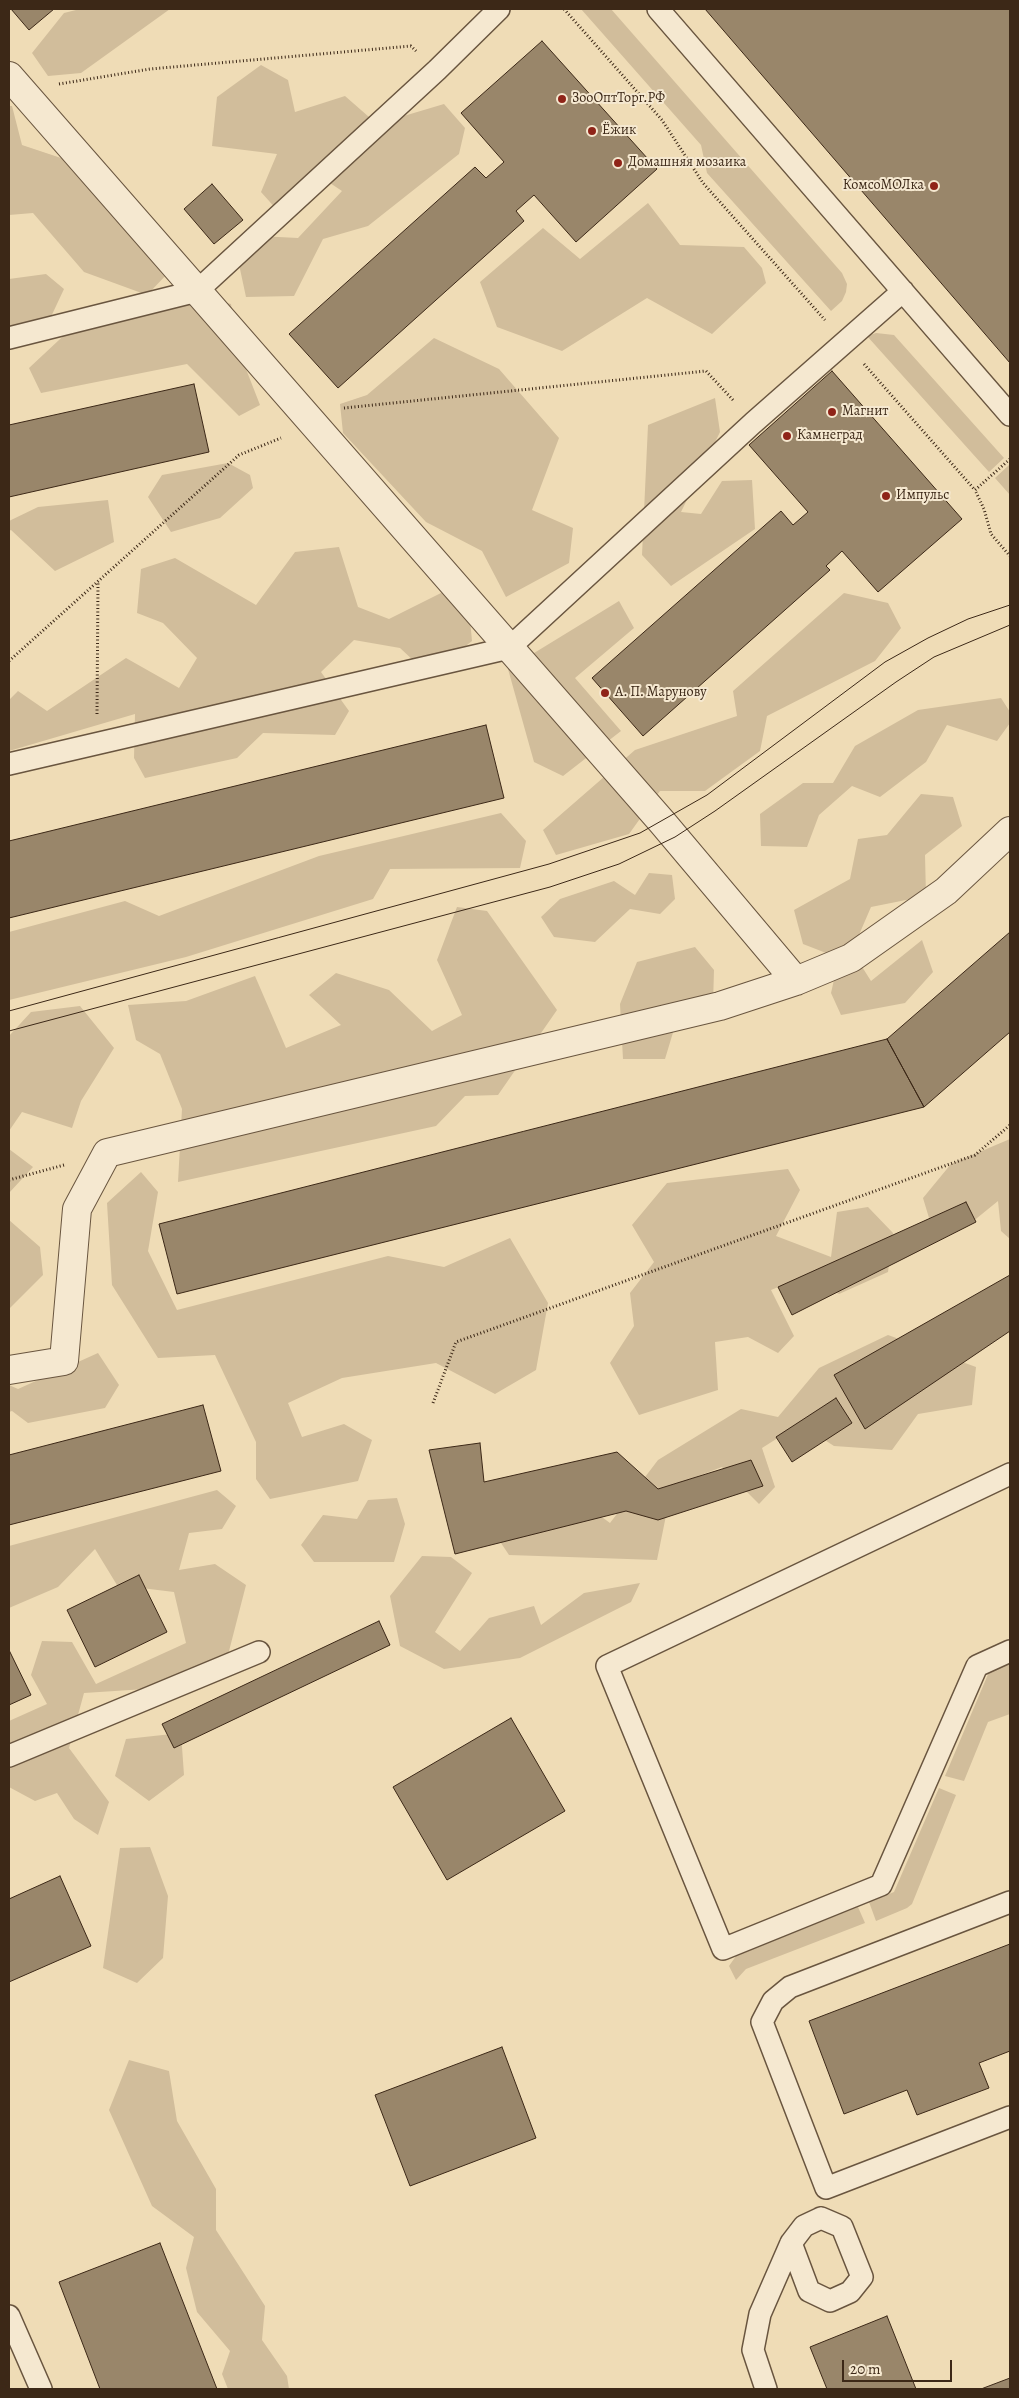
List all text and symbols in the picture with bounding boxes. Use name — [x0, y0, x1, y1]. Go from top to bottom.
place label: ЗооОптТорг.РФ — [572, 91, 665, 107]
marker: ЗооОптТорг.РФ — [556, 93, 568, 105]
place label: Ёжик — [602, 123, 636, 139]
marker: Ёжик — [586, 125, 598, 137]
place label: Домашняя мозаика — [628, 155, 746, 171]
marker: Домашняя мозаика — [612, 157, 624, 169]
place label: КомсоМОЛка — [843, 178, 924, 194]
marker: КомсоМОЛка — [928, 180, 940, 192]
place label: Магнит — [842, 404, 889, 420]
marker: Магнит — [826, 406, 838, 418]
place label: Камнеград — [797, 428, 863, 444]
marker: Камнеград — [781, 430, 793, 442]
place label: Импульс — [896, 488, 949, 504]
marker: Импульс — [880, 490, 892, 502]
place label: А. П. Марунову — [615, 685, 707, 701]
marker: А. П. Марунову — [599, 687, 611, 699]
scale bar — [844, 2350, 954, 2382]
text: 20 m — [850, 2359, 881, 2379]

